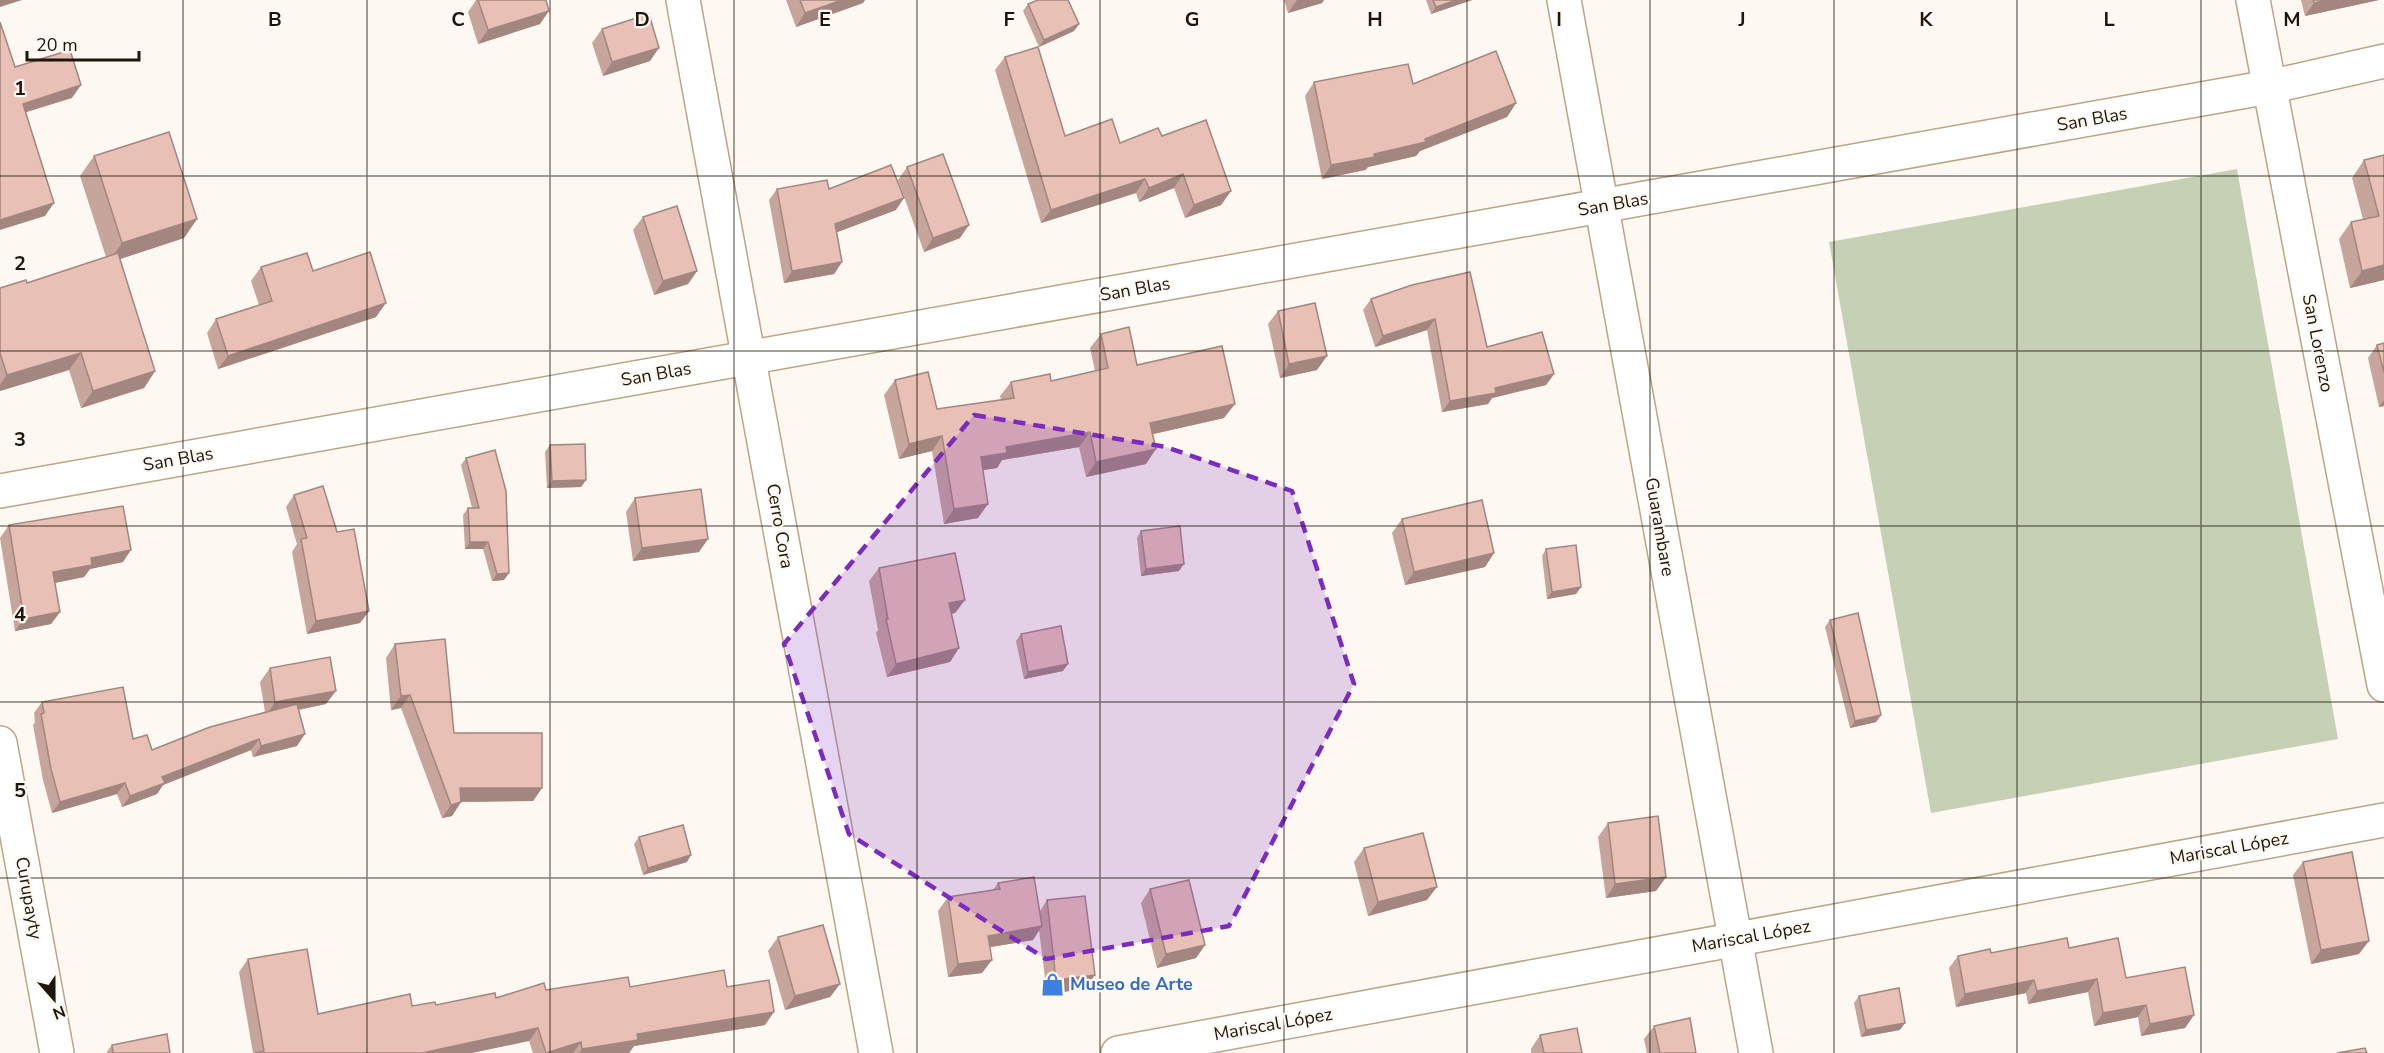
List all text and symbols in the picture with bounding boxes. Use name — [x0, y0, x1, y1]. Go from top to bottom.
text: B — [268, 6, 282, 33]
text: C — [451, 6, 465, 33]
text: D — [634, 6, 650, 33]
text: E — [819, 6, 831, 33]
text: F — [1003, 6, 1015, 33]
text: G — [1185, 6, 1199, 33]
text: H — [1367, 6, 1383, 33]
text: I — [1556, 6, 1562, 33]
text: J — [1737, 6, 1746, 33]
text: K — [1919, 6, 1933, 33]
text: L — [2103, 6, 2115, 33]
text: M — [2283, 6, 2301, 33]
scale bar — [27, 24, 140, 62]
text: 20 m — [36, 33, 78, 57]
text: 1 — [14, 75, 26, 102]
street label: San Blas — [2055, 101, 2129, 137]
street label: San Blas — [1576, 186, 1650, 222]
text: 2 — [14, 250, 26, 277]
street label: San Blas — [1098, 271, 1172, 307]
street label: San Lorenzo — [2297, 292, 2339, 394]
street label: San Blas — [619, 356, 693, 392]
text: 3 — [14, 426, 26, 453]
street label: San Blas — [141, 441, 215, 477]
street label: Guarambare — [1640, 476, 1680, 578]
street label: Cerro Cora — [761, 482, 799, 570]
text: 4 — [14, 601, 26, 628]
text: 5 — [14, 777, 26, 804]
street label: Mariscal López — [2168, 826, 2290, 870]
street label: Curupayty — [10, 855, 48, 942]
street label: Mariscal López — [1690, 914, 1812, 958]
north arrow — [24, 969, 84, 1029]
shop icon: Museo de Arte — [1039, 971, 1065, 997]
place label: Museo de Arte — [1070, 972, 1193, 996]
text: N — [49, 1000, 69, 1024]
street label: Mariscal López — [1212, 1002, 1334, 1046]

